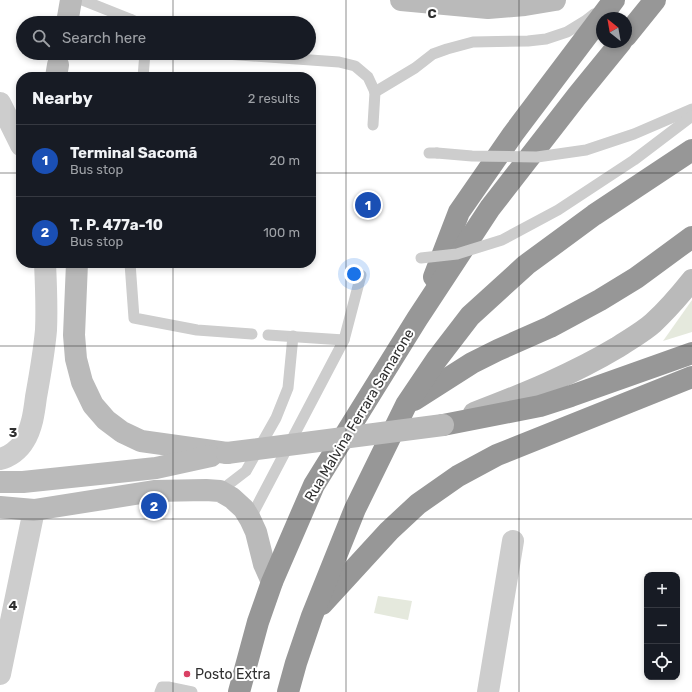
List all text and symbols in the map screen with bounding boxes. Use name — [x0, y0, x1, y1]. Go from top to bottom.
text: C — [427, 6, 437, 21]
north arrow — [596, 12, 632, 48]
search box — [16, 16, 316, 60]
icon: search — [30, 27, 52, 49]
text: Search here — [62, 29, 146, 47]
text: Nearby — [32, 88, 93, 108]
text: 2 results — [248, 91, 300, 106]
text: Terminal Sacomã — [70, 144, 197, 162]
text: 1 — [42, 153, 48, 168]
text: 20 m — [269, 153, 300, 168]
text: Bus stop — [70, 162, 123, 177]
pin: 1 — [355, 190, 381, 220]
text: T. P. 477a-10 — [70, 216, 163, 234]
text: 2 — [41, 225, 49, 240]
text: 100 m — [263, 225, 300, 240]
text: Bus stop — [70, 234, 123, 249]
your location — [344, 264, 364, 284]
street label: Rua Malvina Ferrara Samarone — [301, 326, 418, 505]
text: 3 — [9, 425, 18, 440]
pin: 2 — [141, 491, 167, 521]
map controls — [644, 572, 680, 680]
button: + — [644, 572, 680, 608]
text: 4 — [9, 598, 18, 613]
button: − — [644, 608, 680, 644]
button: locate — [644, 644, 680, 680]
place label: Posto Extra — [195, 666, 270, 683]
marker: Posto Extra — [182, 669, 192, 679]

